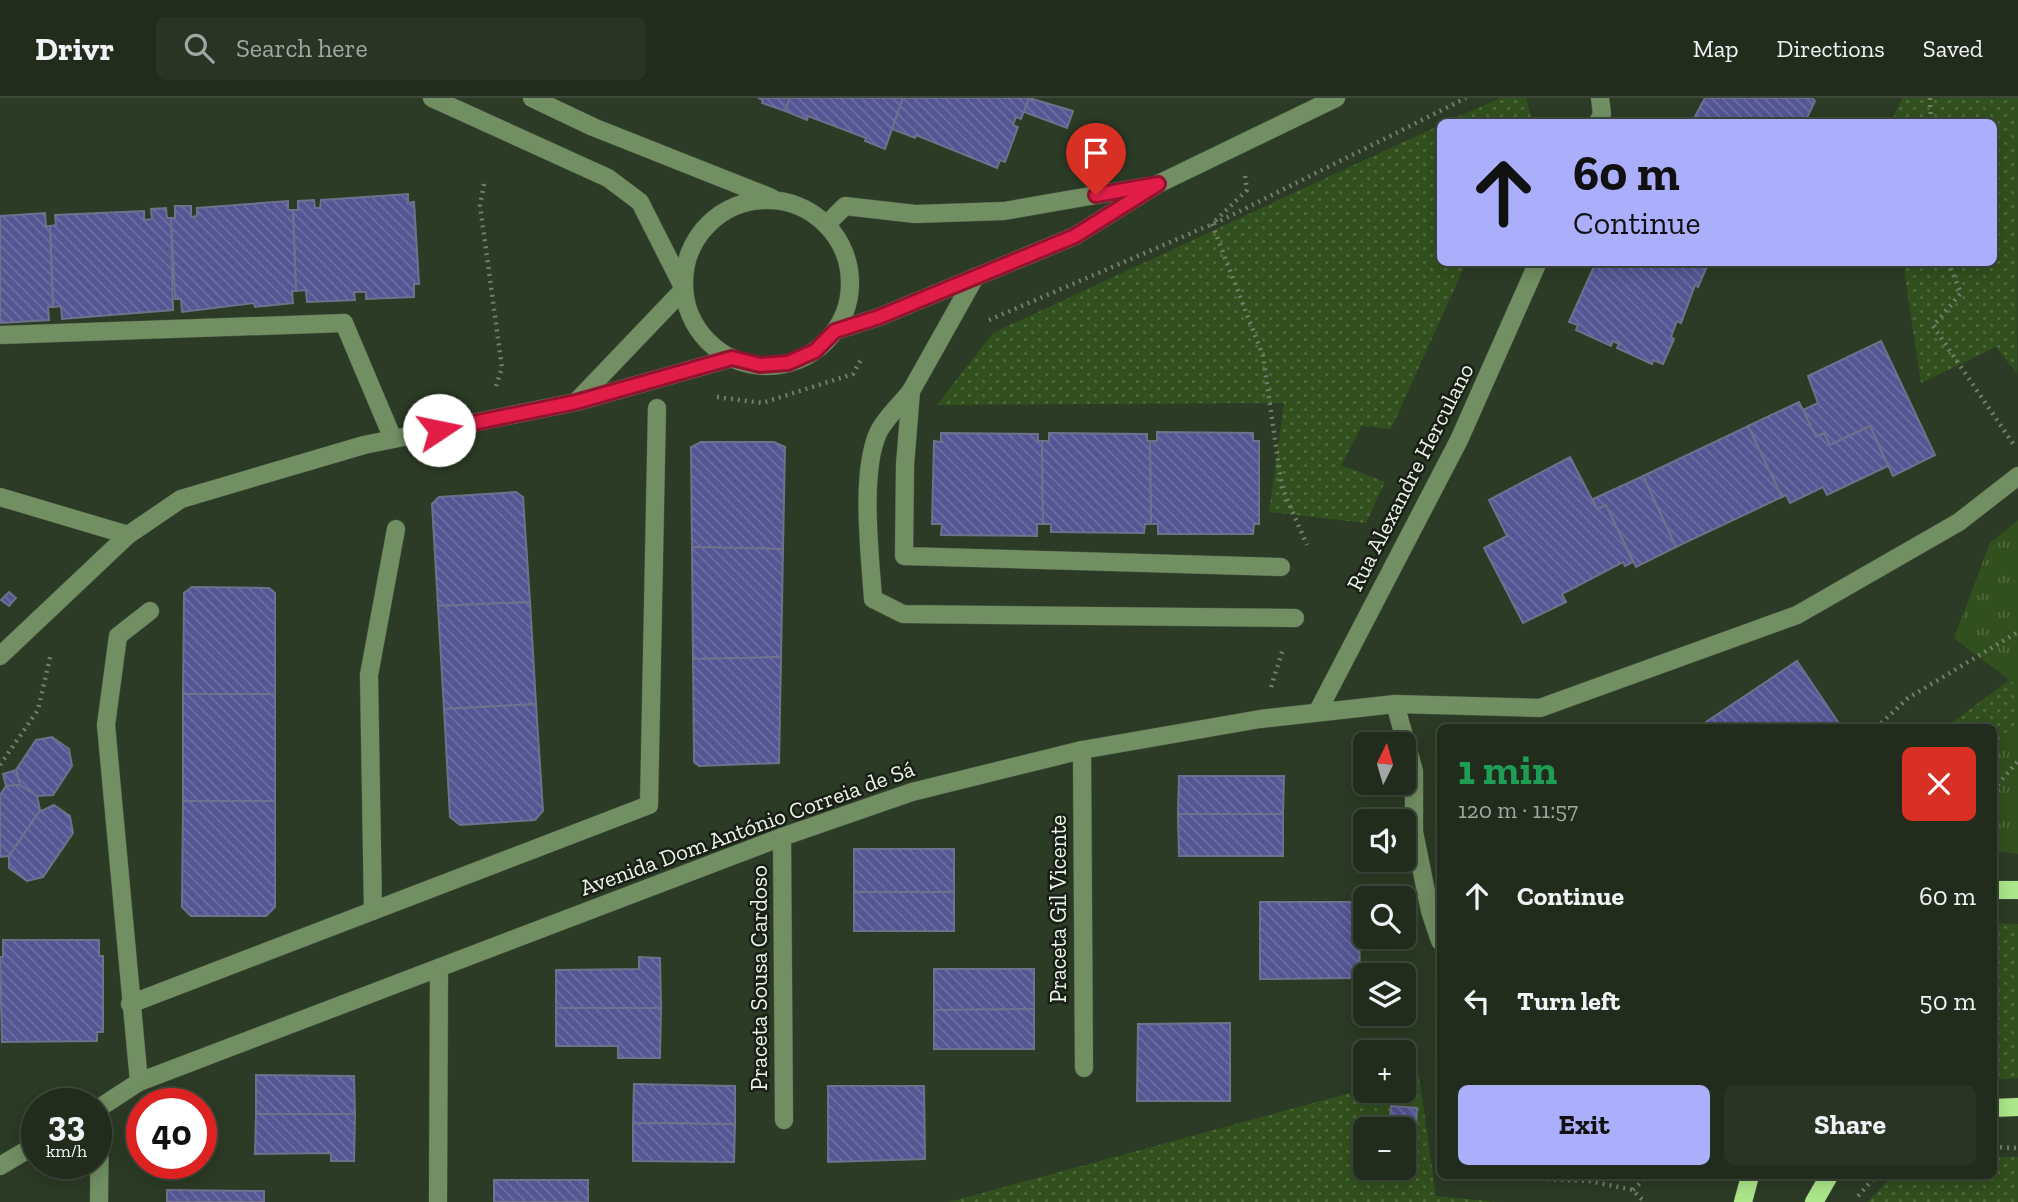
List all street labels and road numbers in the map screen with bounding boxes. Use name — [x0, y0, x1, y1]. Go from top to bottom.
street label: Rua Alexandre Herculano — [1340, 358, 1480, 596]
street label: Avenida Dom António Correia de Sá — [576, 754, 918, 902]
street label: Praceta Gil Vicente — [1044, 815, 1072, 1003]
street label: Praceta Sousa Cardoso — [745, 865, 773, 1091]

